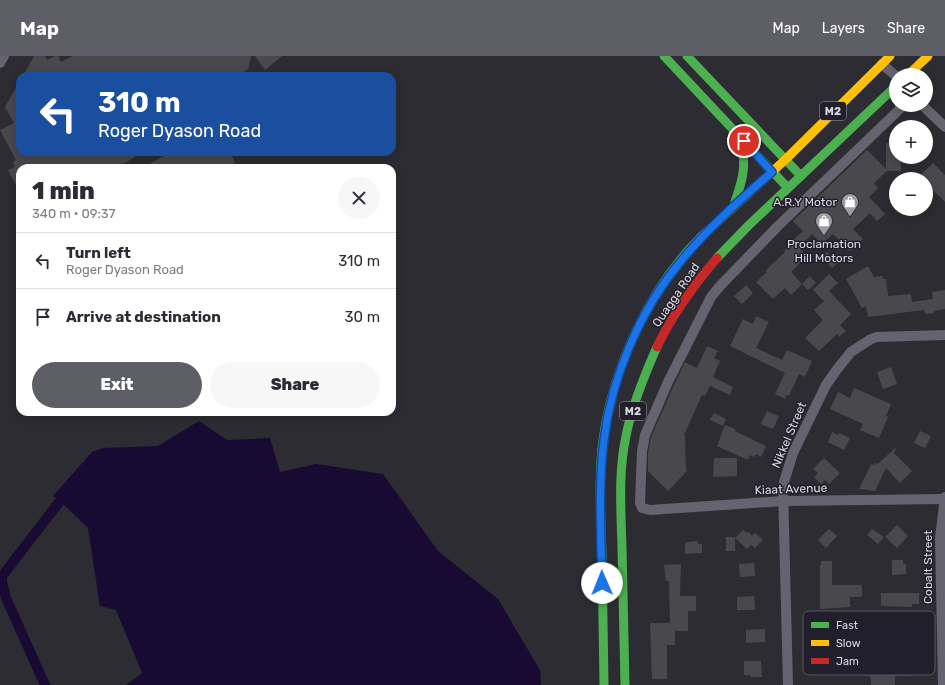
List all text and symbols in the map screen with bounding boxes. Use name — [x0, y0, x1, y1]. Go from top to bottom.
text: Map — [20, 17, 59, 40]
text: Map — [773, 20, 800, 37]
text: Layers — [822, 20, 865, 37]
text: Share — [887, 20, 925, 37]
map controls — [889, 68, 933, 216]
button: layers — [889, 68, 933, 112]
text: 310 m — [98, 86, 181, 119]
icon: left — [32, 88, 84, 140]
road number: M2 — [820, 102, 846, 120]
text: Roger Dyason Road — [98, 120, 261, 142]
button: + — [889, 120, 933, 164]
pin — [727, 124, 761, 158]
icon: arrive — [733, 130, 755, 152]
button: − — [889, 172, 933, 216]
text: 1 min — [32, 177, 95, 205]
button: close — [338, 177, 380, 219]
shop icon: A.R.Y Motor — [840, 192, 860, 217]
place label: A.R.Y Motor — [773, 195, 837, 209]
text: 340 m · 09:37 — [32, 206, 115, 221]
shop icon: Proclamation Hill Motors — [814, 211, 834, 236]
place label: Proclamation Hill Motors — [787, 237, 861, 265]
text: Turn left — [66, 244, 131, 262]
icon: left — [32, 250, 54, 272]
text: 310 m — [338, 252, 380, 270]
street label: Quagga Road — [649, 260, 703, 330]
text: Roger Dyason Road — [66, 262, 184, 277]
icon: arrive — [32, 306, 54, 328]
text: Arrive at destination — [66, 308, 221, 326]
text: 30 m — [344, 308, 380, 326]
button: Exit — [32, 362, 202, 408]
button: Share — [210, 362, 380, 408]
street label: Nikkel Street — [769, 399, 809, 470]
road number: M2 — [620, 402, 646, 420]
street label: Kiaat Avenue — [754, 481, 828, 497]
street label: Cobalt Street — [921, 530, 935, 604]
position arrow — [581, 562, 623, 604]
legend — [803, 611, 935, 675]
text: Fast — [836, 619, 859, 632]
text: Slow — [836, 637, 861, 650]
text: Jam — [836, 655, 859, 668]

